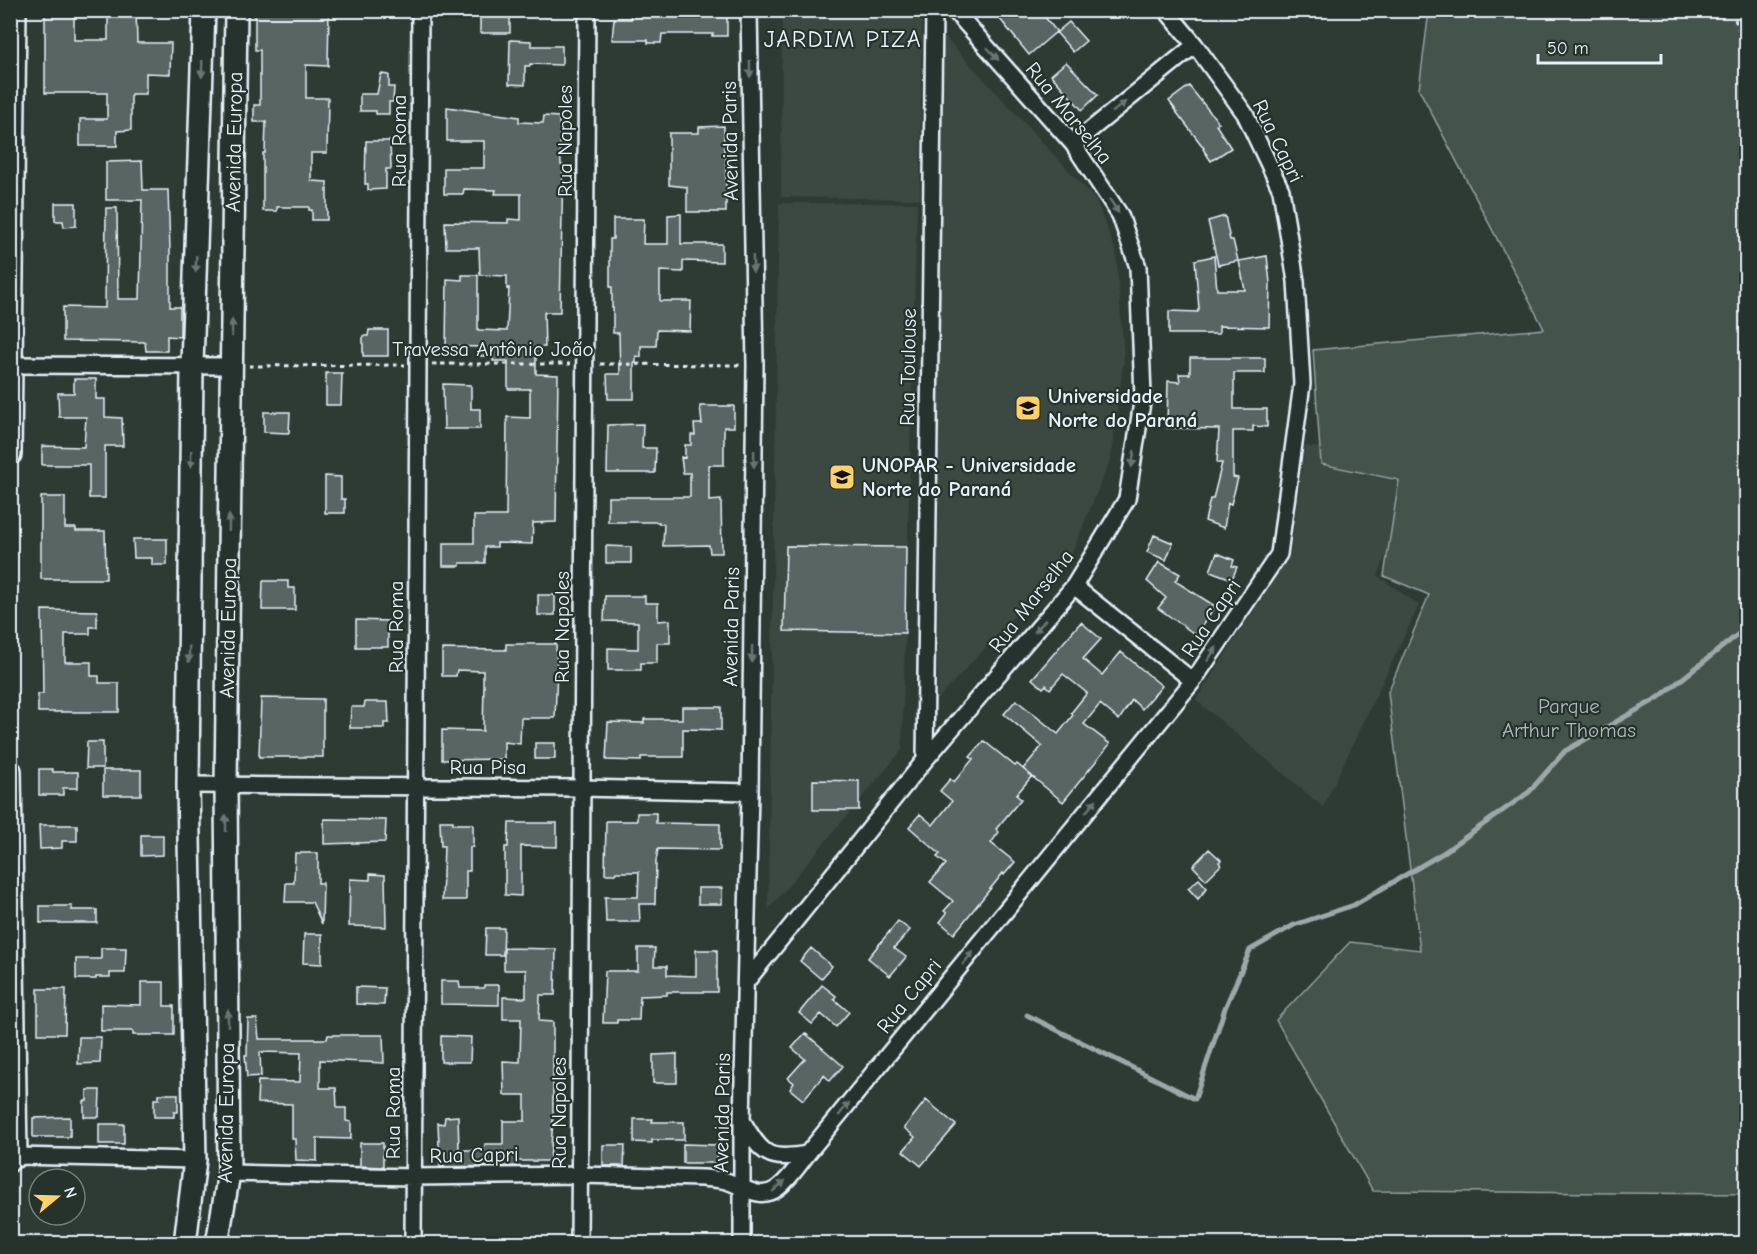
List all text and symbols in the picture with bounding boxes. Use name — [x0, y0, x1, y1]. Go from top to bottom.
district label: JARDIM PIZA — [764, 25, 922, 53]
scale bar — [1538, 27, 1661, 65]
text: 50 m — [1547, 38, 1589, 59]
one-way arrow — [986, 46, 999, 61]
street label: Rua Marselha — [1021, 57, 1117, 169]
one-way arrow — [198, 59, 207, 78]
one-way arrow — [745, 59, 755, 78]
street label: Avenida Europa — [221, 71, 247, 213]
street label: Avenida Paris — [717, 81, 743, 201]
street label: Rua Napoles — [553, 85, 577, 197]
street label: Rua Roma — [387, 95, 411, 187]
street label: Rua Capri — [1248, 96, 1308, 186]
one-way arrow — [1111, 100, 1127, 113]
one-way arrow — [1109, 198, 1120, 215]
one-way arrow — [191, 254, 200, 273]
one-way arrow — [748, 254, 758, 273]
street label: Rua Toulouse — [895, 308, 921, 426]
one-way arrow — [227, 319, 236, 338]
street label: Travessa Antônio João — [392, 337, 594, 361]
place label: Universidade Norte do Paraná — [1048, 384, 1197, 432]
school or university icon: Universidade Norte do Paraná — [1013, 393, 1043, 423]
one-way arrow — [186, 449, 196, 468]
one-way arrow — [749, 449, 759, 468]
one-way arrow — [1128, 450, 1137, 469]
place label: UNOPAR - Universidade Norte do Paraná — [862, 453, 1076, 501]
school or university icon: UNOPAR - Universidade Norte do Paraná — [827, 462, 857, 492]
one-way arrow — [224, 514, 234, 533]
street label: Rua Marselha — [983, 545, 1079, 657]
street label: Avenida Europa — [215, 557, 241, 699]
street label: Avenida Paris — [718, 567, 744, 687]
street label: Rua Napoles — [550, 571, 574, 683]
street label: Rua Capri — [1176, 574, 1246, 662]
street label: Rua Roma — [384, 581, 408, 673]
one-way arrow — [1034, 618, 1047, 633]
one-way arrow — [184, 644, 194, 663]
one-way arrow — [747, 644, 757, 663]
one-way arrow — [1206, 646, 1218, 662]
park label: Parque Arthur Thomas — [1502, 694, 1636, 742]
street label: Rua Pisa — [449, 755, 527, 779]
one-way arrow — [1084, 799, 1096, 814]
one-way arrow — [221, 814, 231, 833]
one-way arrow — [961, 950, 973, 965]
street label: Rua Capri — [872, 954, 946, 1038]
one-way arrow — [223, 1009, 232, 1028]
street label: Avenida Europa — [213, 1042, 239, 1184]
street label: Avenida Paris — [709, 1053, 735, 1173]
street label: Rua Napoles — [547, 1057, 571, 1169]
street label: Rua Roma — [381, 1067, 405, 1159]
one-way arrow — [838, 1101, 851, 1117]
street label: Rua Capri — [429, 1142, 519, 1168]
north arrow — [27, 1167, 87, 1227]
one-way arrow — [771, 1179, 787, 1192]
text: N — [60, 1185, 80, 1200]

